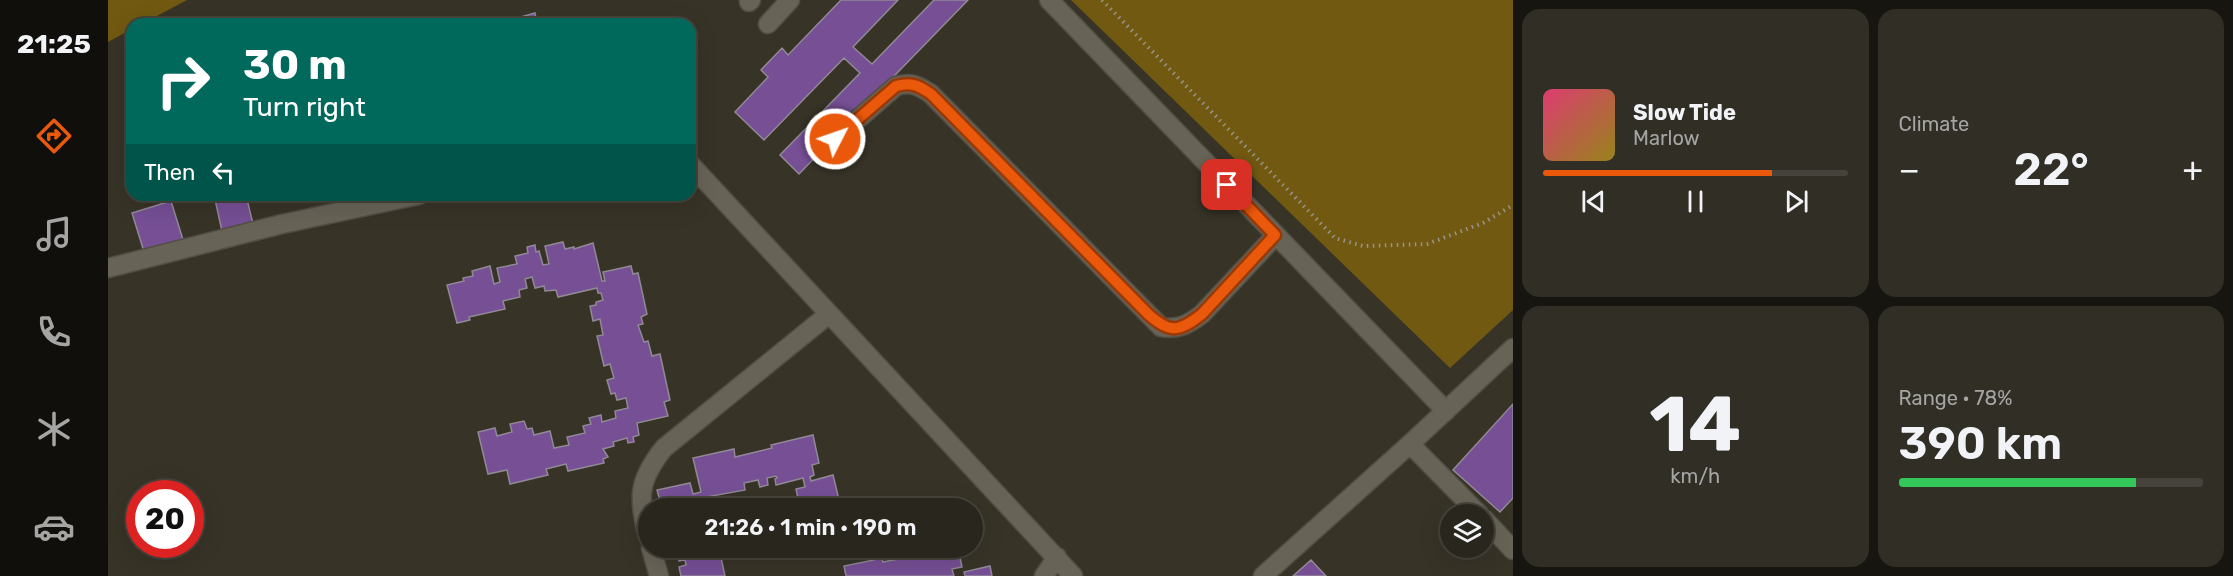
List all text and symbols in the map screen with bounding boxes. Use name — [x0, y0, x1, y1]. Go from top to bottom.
text: 21:25 — [17, 28, 91, 60]
text: 30 m — [243, 40, 347, 90]
icon: right — [144, 42, 222, 120]
text: Turn right — [243, 91, 366, 123]
text: Slow Tide — [1633, 99, 1736, 126]
position arrow — [803, 107, 867, 171]
text: Climate — [1899, 112, 1969, 136]
icon: directions — [33, 115, 75, 157]
text: Marlow — [1633, 126, 1700, 150]
text: 22° — [2014, 143, 2089, 196]
text: − — [1899, 150, 1920, 189]
text: + — [2182, 150, 2203, 189]
icon: left — [207, 156, 240, 189]
text: Then — [144, 159, 195, 186]
pin — [1201, 159, 1252, 210]
icon: arrive — [1210, 168, 1243, 201]
icon: previous — [1577, 185, 1610, 218]
icon: pause — [1679, 185, 1712, 218]
icon: next — [1780, 185, 1813, 218]
icon: music — [33, 213, 75, 255]
icon: phone — [33, 311, 75, 353]
text: 14 — [1649, 378, 1741, 471]
text: Range · 78% — [1899, 386, 2013, 410]
icon: climate — [33, 408, 75, 450]
text: 390 km — [1899, 417, 2062, 470]
text: km/h — [1670, 464, 1720, 488]
speed limit sign: 20 — [126, 480, 204, 558]
map controls — [1440, 504, 1494, 558]
button: layers — [1440, 504, 1494, 558]
icon: car — [33, 506, 75, 548]
text: 21:26 · 1 min · 190 m — [705, 514, 916, 541]

